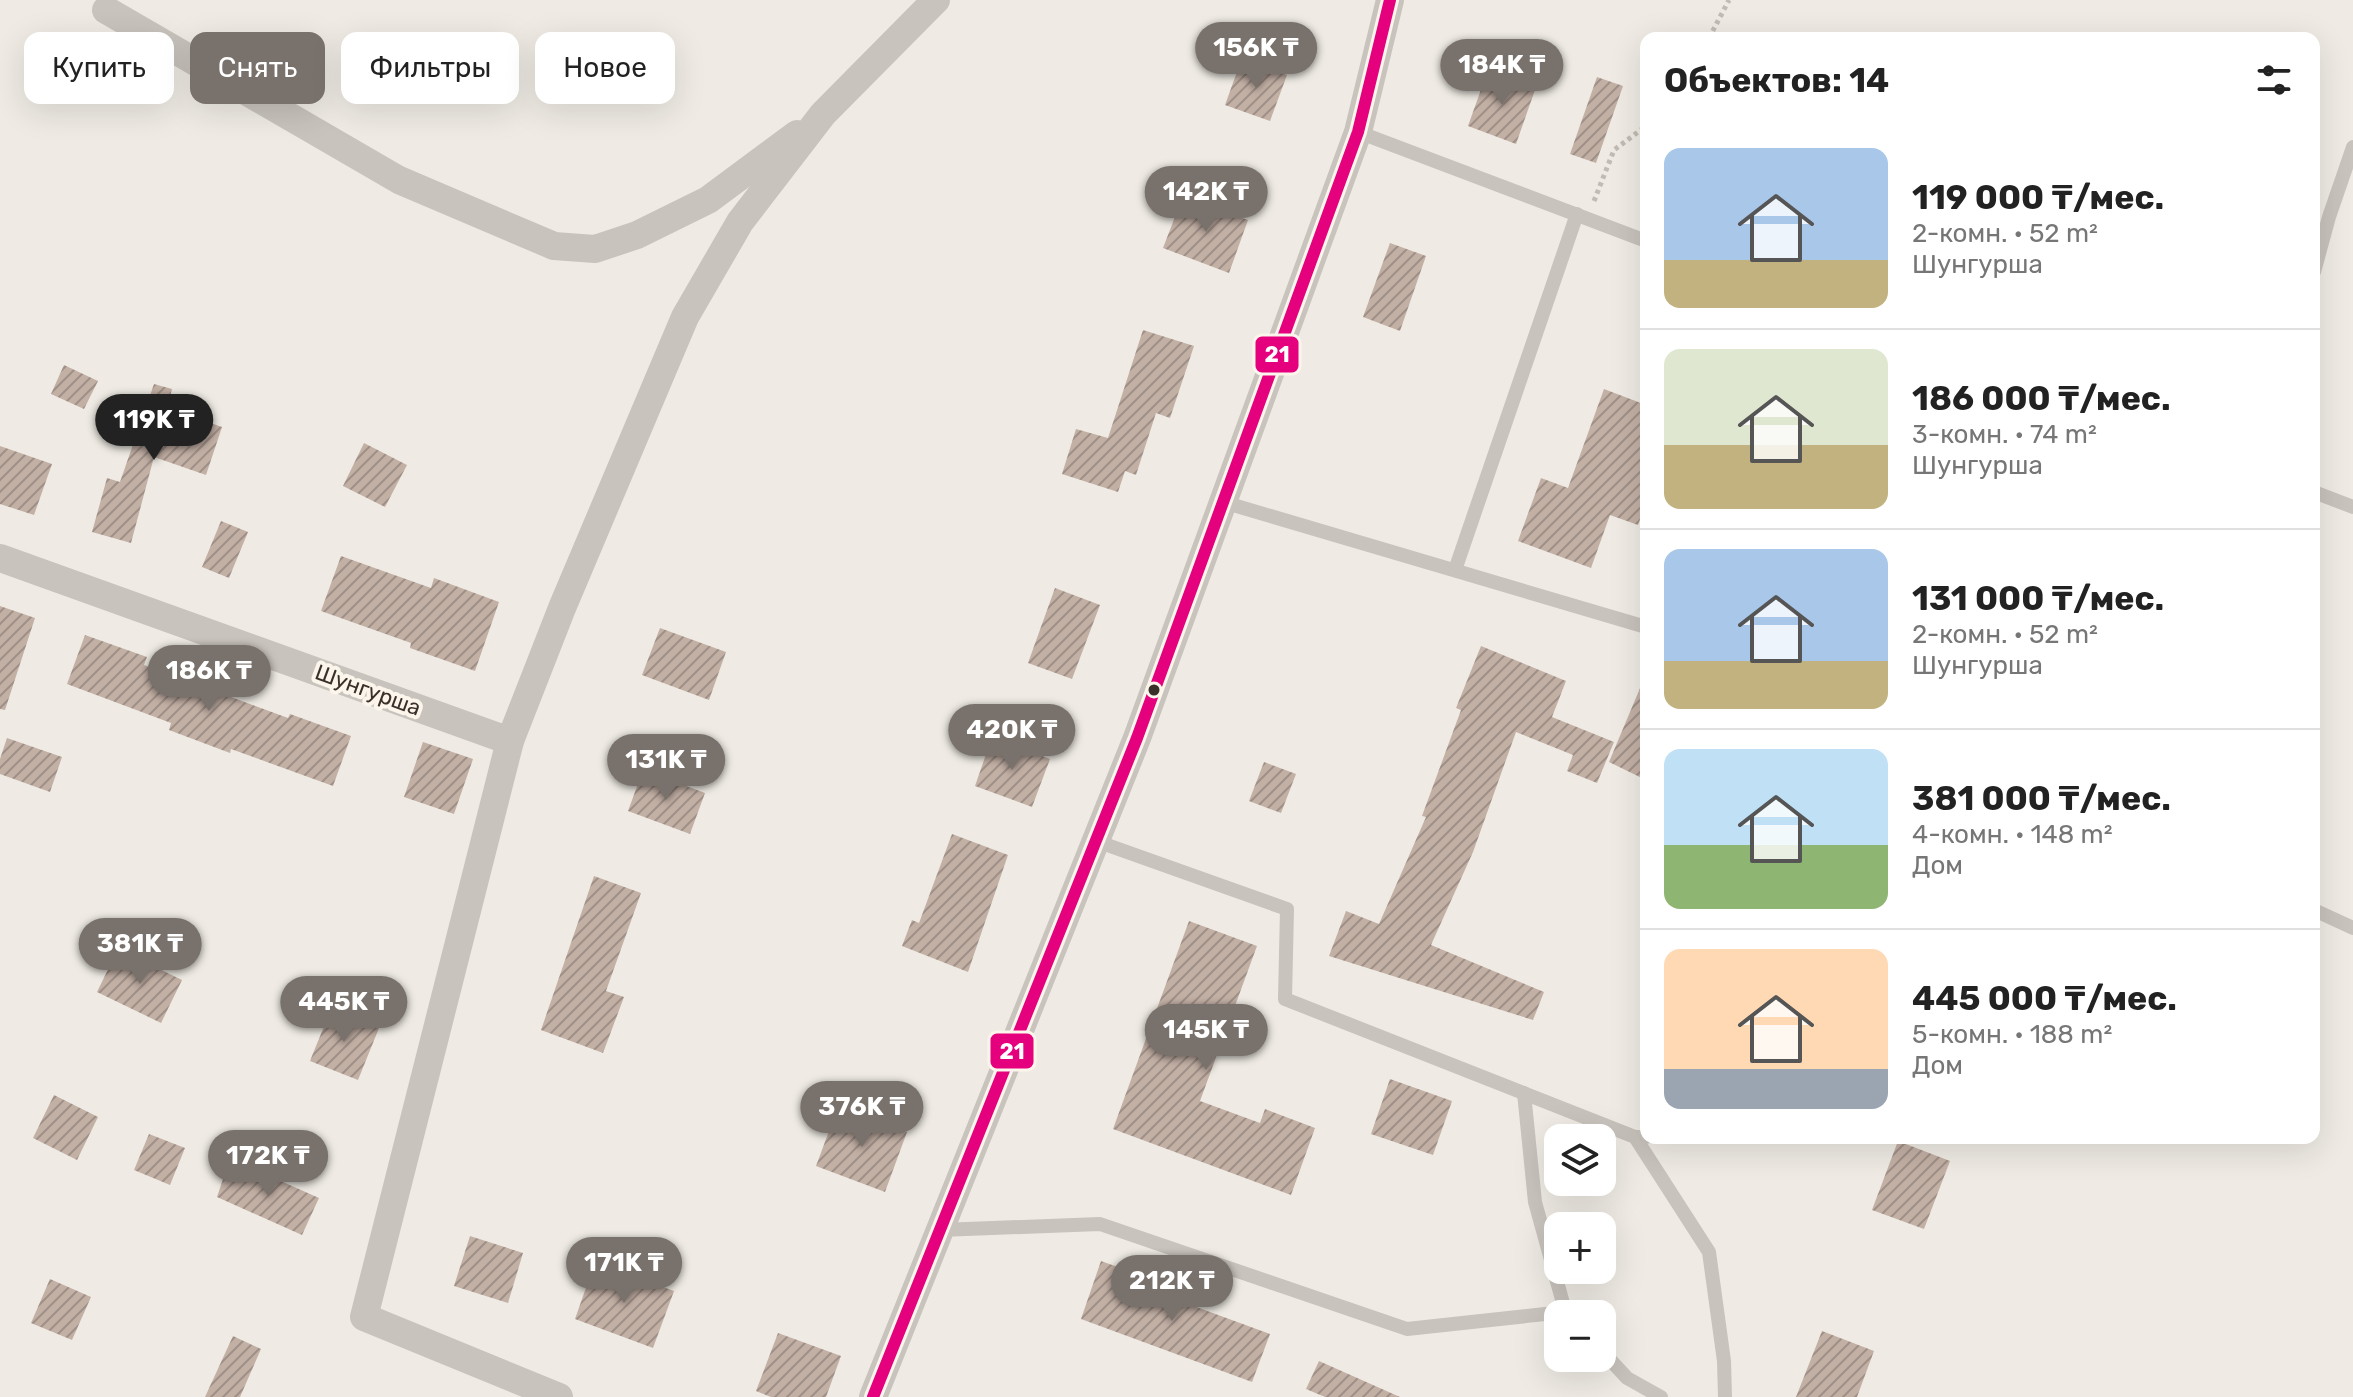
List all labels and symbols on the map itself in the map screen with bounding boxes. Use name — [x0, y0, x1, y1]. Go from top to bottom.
pin: 156K ₸ — [1191, 22, 1321, 90]
pin: 184K ₸ — [1437, 39, 1567, 107]
pin: 142K ₸ — [1141, 166, 1271, 234]
line badge: 21 — [1254, 335, 1300, 374]
text: 21 — [1264, 341, 1290, 368]
pin: 119K ₸ — [89, 394, 219, 462]
pin: 186K ₸ — [144, 645, 274, 713]
street label: Шунгурша — [311, 658, 425, 722]
unlabelled marker — [1146, 682, 1162, 698]
pin: 420K ₸ — [947, 704, 1077, 772]
pin: 131K ₸ — [601, 734, 731, 802]
pin: 381K ₸ — [75, 918, 205, 986]
pin: 445K ₸ — [279, 976, 409, 1044]
pin: 145K ₸ — [1141, 1004, 1271, 1072]
line badge: 21 — [989, 1032, 1035, 1070]
text: 21 — [999, 1038, 1025, 1065]
pin: 376K ₸ — [797, 1081, 927, 1149]
pin: 172K ₸ — [203, 1130, 333, 1198]
pin: 171K ₸ — [559, 1237, 689, 1305]
pin: 212K ₸ — [1107, 1255, 1237, 1323]

